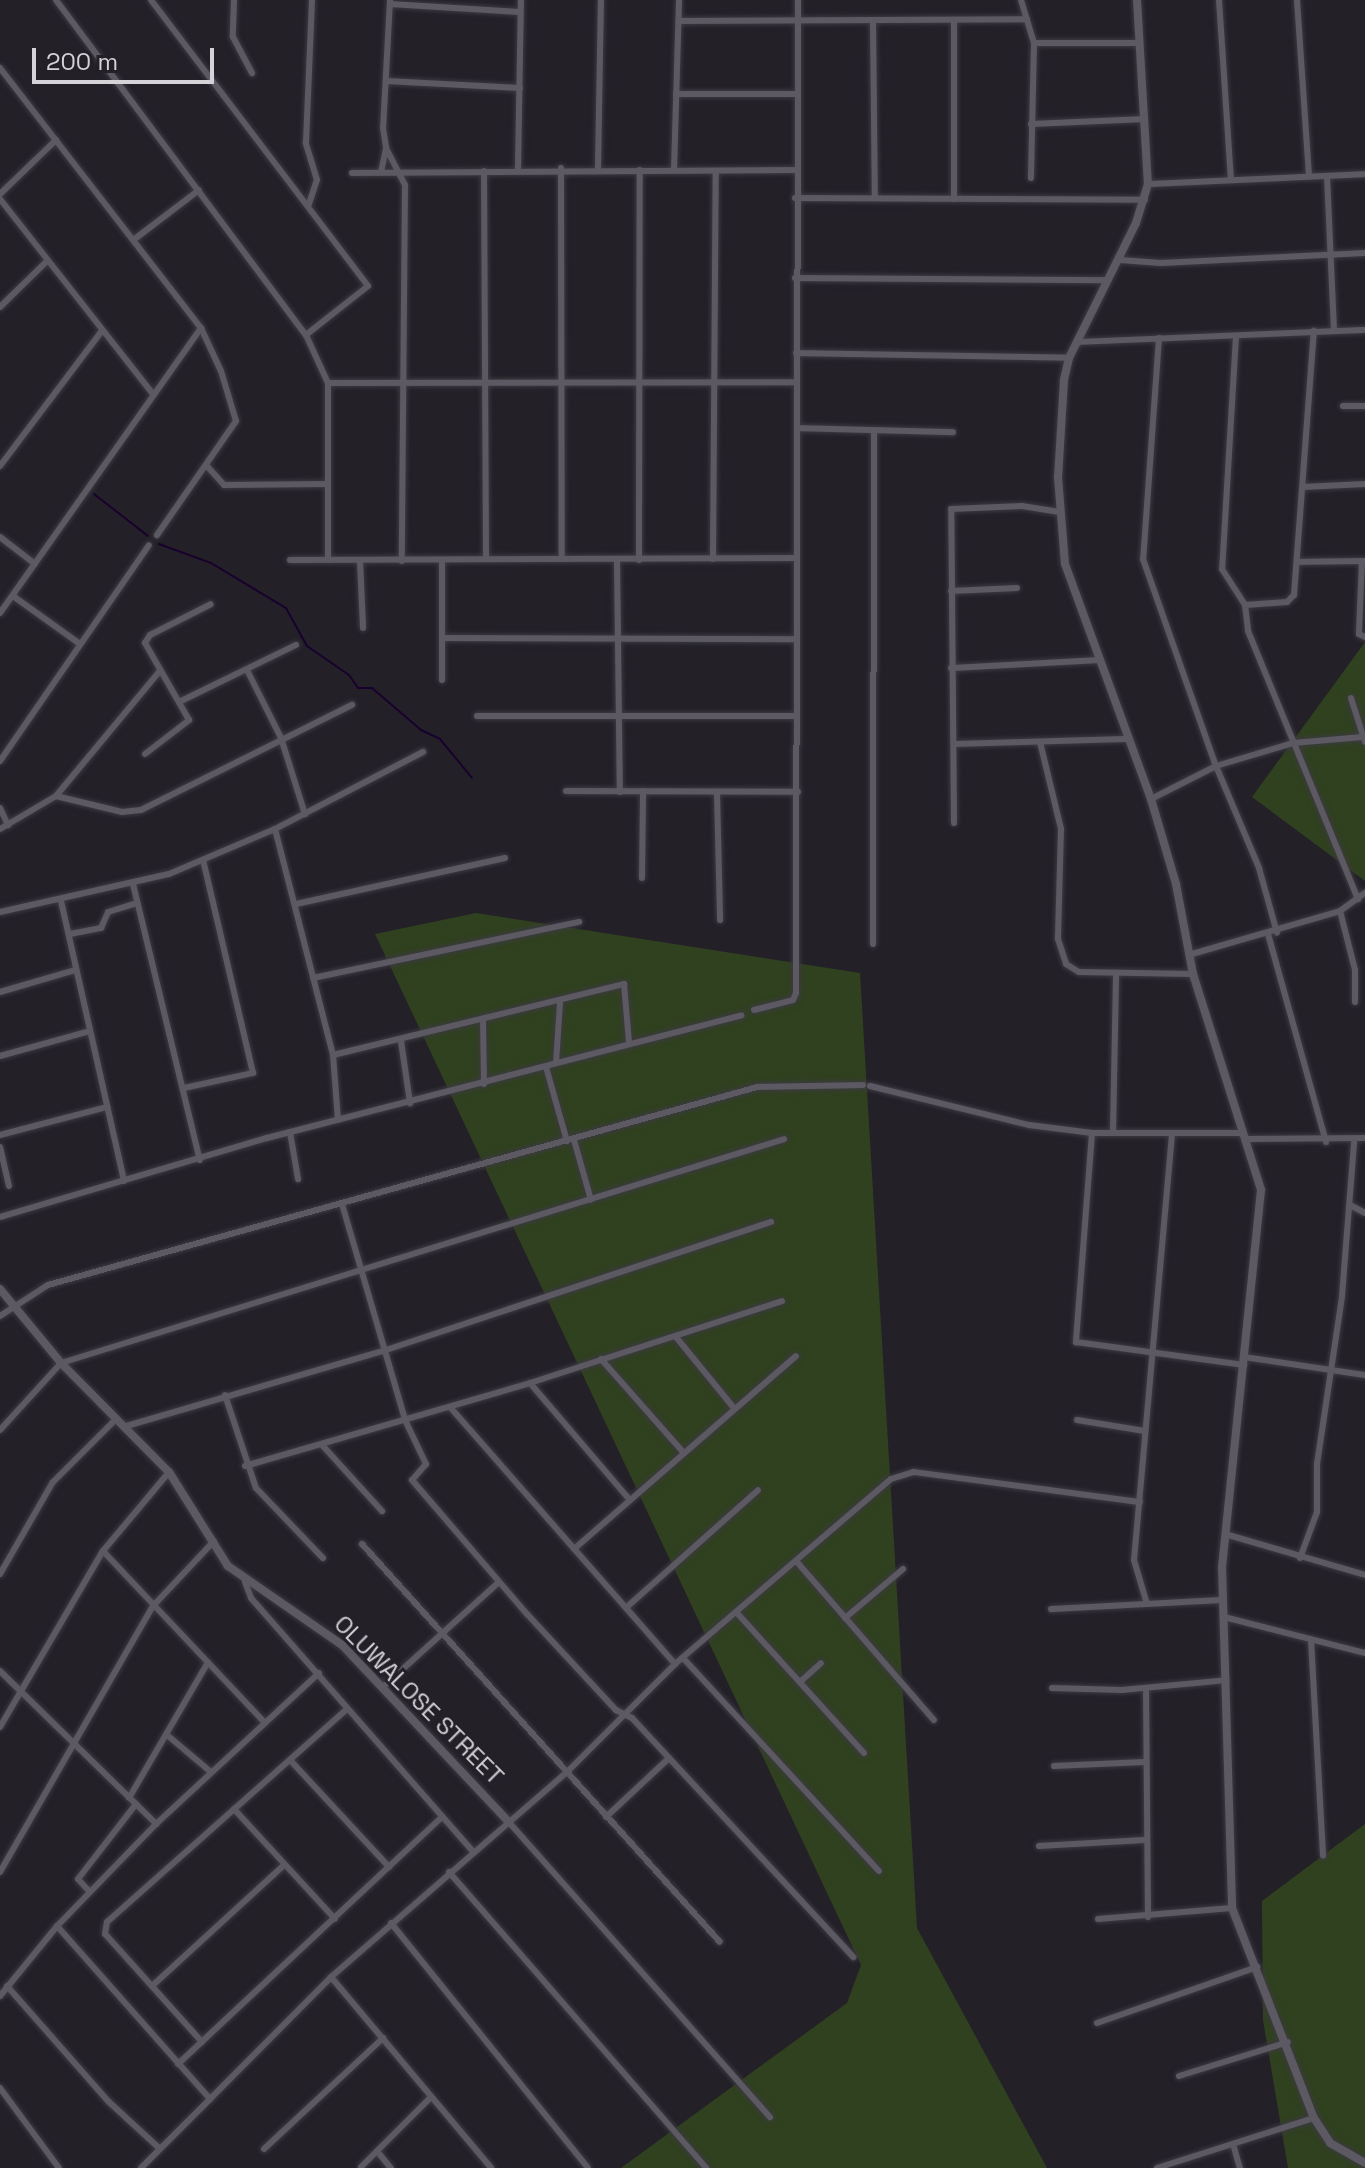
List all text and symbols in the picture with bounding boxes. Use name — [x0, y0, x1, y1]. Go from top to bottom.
scale bar — [36, 32, 218, 82]
text: 200 m — [46, 46, 118, 77]
street label: OLUWALOSE STREET — [328, 1609, 510, 1791]

